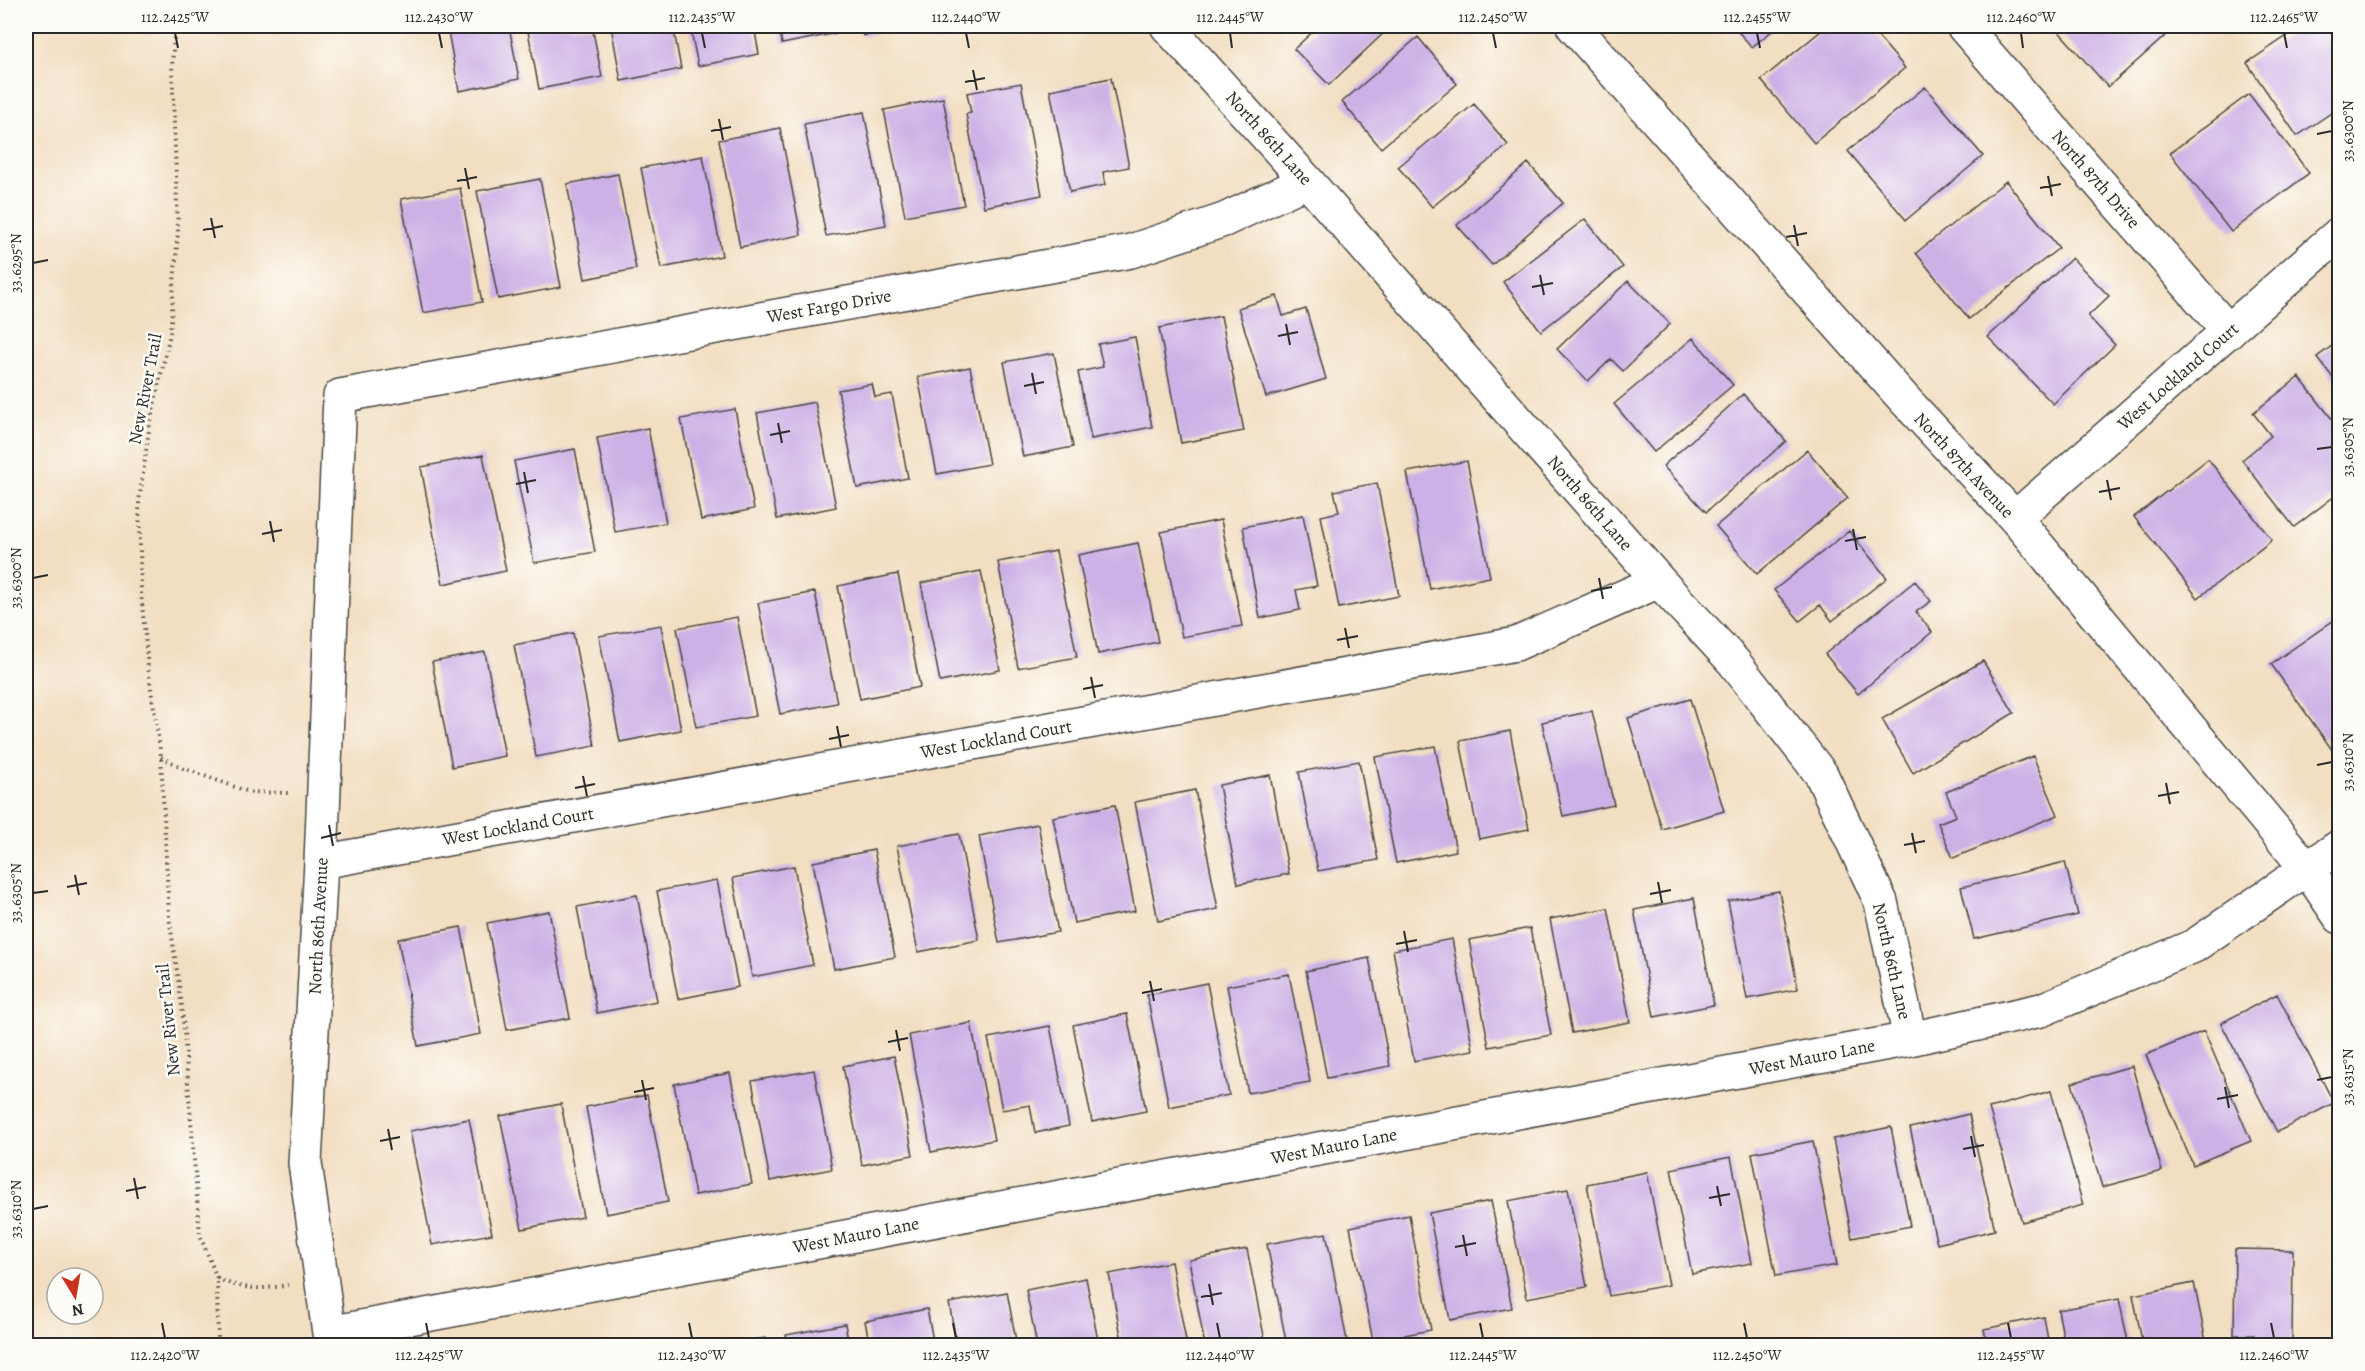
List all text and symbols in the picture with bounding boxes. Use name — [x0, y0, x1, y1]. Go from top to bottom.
text: 112.2425°W — [141, 7, 209, 27]
text: 112.2430°W — [405, 7, 473, 27]
text: 112.2435°W — [668, 7, 736, 27]
text: 112.2440°W — [931, 7, 1001, 27]
text: 112.2445°W — [1196, 7, 1264, 27]
text: 112.2450°W — [1459, 7, 1527, 27]
text: 112.2455°W — [1723, 7, 1791, 27]
text: 112.2460°W — [1986, 7, 2056, 27]
text: 112.2465°W — [2250, 7, 2318, 27]
street label: North 86th Lane — [1220, 86, 1318, 190]
text: 33.6300°N — [2338, 100, 2358, 162]
street label: North 87th Drive — [2046, 125, 2146, 233]
text: 33.6295°N — [6, 233, 26, 293]
street label: West Fargo Drive — [764, 283, 893, 329]
street label: West Lockland Court — [2112, 317, 2244, 436]
street label: New River Trail — [122, 331, 168, 447]
street label: North 87th Avenue — [1909, 407, 2019, 523]
text: 33.6305°N — [2338, 417, 2358, 477]
street label: North 86th Lane — [1542, 450, 1638, 556]
text: 33.6300°N — [6, 547, 26, 609]
street label: West Lockland Court — [917, 714, 1074, 764]
text: 33.6310°N — [2338, 732, 2358, 791]
street label: West Lockland Court — [439, 801, 596, 851]
street label: North 86th Avenue — [302, 857, 334, 995]
text: 33.6305°N — [6, 863, 26, 923]
street label: North 86th Lane — [1867, 900, 1917, 1022]
street label: New River Trail — [150, 962, 186, 1077]
street label: West Mauro Lane — [1746, 1033, 1877, 1081]
text: 33.6315°N — [2338, 1048, 2358, 1106]
street label: West Mauro Lane — [1268, 1122, 1399, 1170]
text: 33.6310°N — [6, 1179, 26, 1238]
street label: West Mauro Lane — [790, 1211, 921, 1259]
north arrow — [45, 1266, 105, 1326]
text: N — [70, 1298, 85, 1322]
text: 112.2420°W — [130, 1345, 200, 1365]
text: 112.2425°W — [395, 1345, 463, 1365]
text: 112.2430°W — [658, 1345, 726, 1365]
text: 112.2435°W — [922, 1345, 990, 1365]
text: 112.2440°W — [1185, 1345, 1255, 1365]
text: 112.2445°W — [1449, 1345, 1517, 1365]
text: 112.2450°W — [1713, 1345, 1781, 1365]
text: 112.2455°W — [1977, 1345, 2045, 1365]
text: 112.2460°W — [2239, 1345, 2309, 1365]

